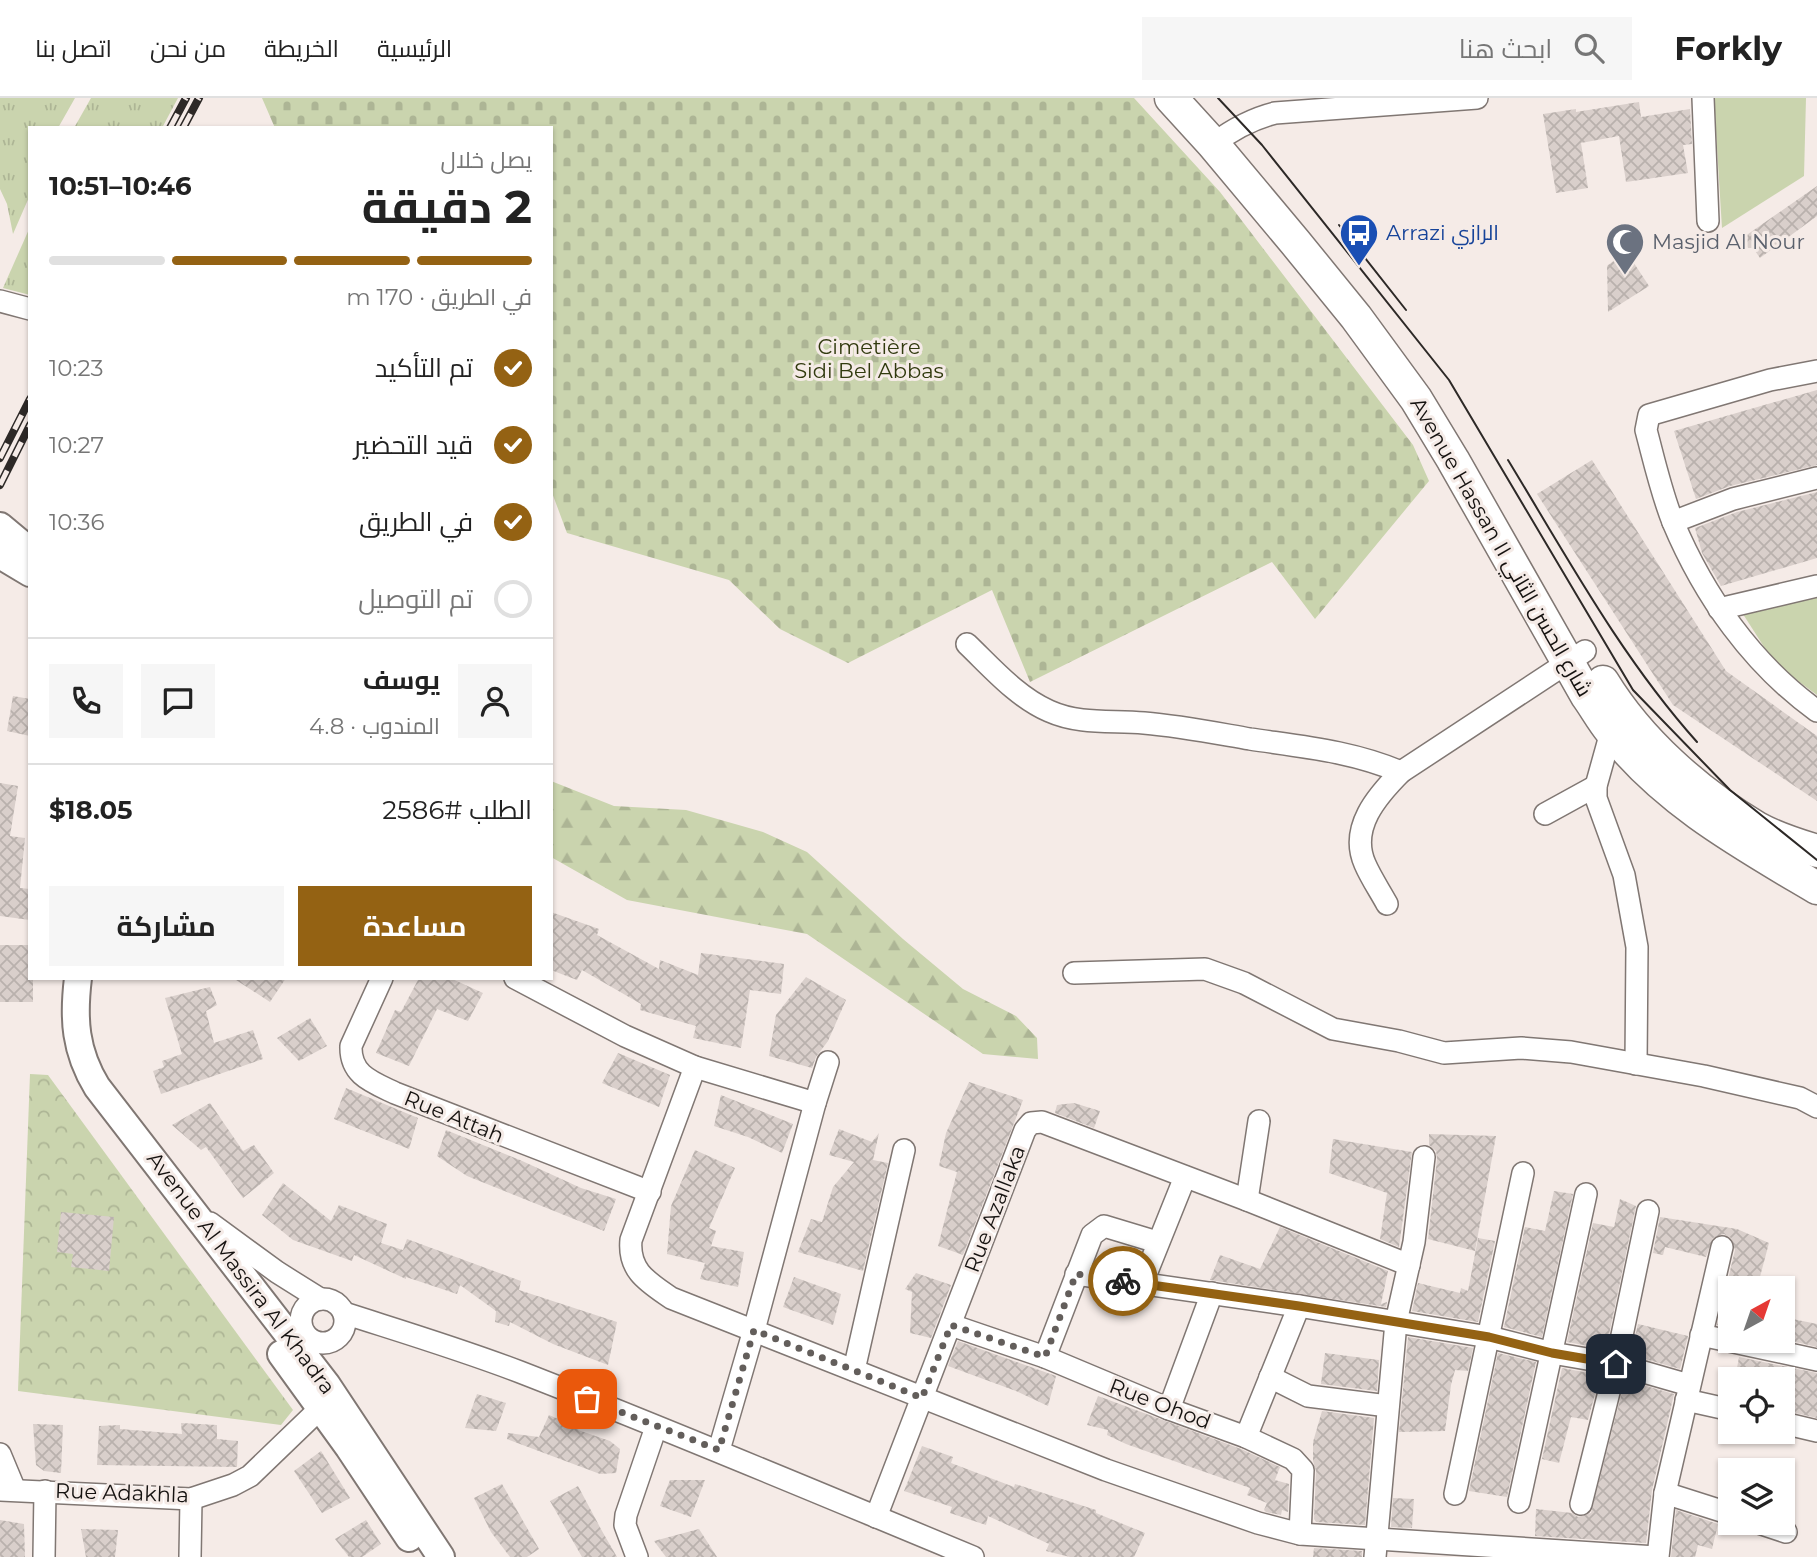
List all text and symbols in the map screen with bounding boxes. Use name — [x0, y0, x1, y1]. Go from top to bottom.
search box — [1142, 17, 1632, 80]
text: Forkly — [1674, 28, 1782, 68]
icon: search — [1570, 29, 1608, 67]
text: ابحث هنا — [1459, 33, 1552, 65]
text: اتصل بنا — [35, 34, 112, 63]
text: من نحن — [150, 34, 226, 63]
text: الخريطة — [264, 34, 339, 63]
text: الرئيسية — [377, 34, 452, 63]
text: يصل خلال — [441, 146, 532, 174]
text: 10:46–10:51 — [49, 170, 191, 202]
text: 2 دقيقة — [362, 178, 532, 235]
bus stop icon: Arrazi الرازي — [1338, 212, 1380, 267]
place label: Arrazi الرازي — [1386, 220, 1499, 249]
mosque icon: Masjid Al Nour — [1604, 221, 1646, 276]
place label: Masjid Al Nour — [1652, 229, 1805, 254]
text: في الطريق · 170 m — [346, 283, 532, 311]
park label: Cimetière Sidi Bel Abbas — [794, 334, 944, 383]
icon: check — [494, 349, 532, 387]
text: تم التأكيد — [375, 352, 473, 384]
text: 10:23 — [49, 354, 103, 382]
street label: Avenue Hassan II شارع الحسن الثاني — [1402, 393, 1598, 703]
icon: check — [494, 426, 532, 464]
text: قيد التحضير — [354, 429, 473, 461]
text: 10:27 — [49, 431, 104, 459]
icon: check — [494, 503, 532, 541]
text: في الطريق — [359, 506, 473, 538]
text: 10:36 — [49, 508, 104, 536]
text: تم التوصيل — [358, 583, 473, 615]
button: phone — [49, 664, 123, 738]
button: chat — [141, 664, 215, 738]
text: يوسف — [363, 664, 440, 696]
button: person — [458, 664, 532, 738]
text: المندوب · 4.8 — [309, 712, 440, 740]
text: $18.05 — [49, 794, 133, 826]
text: الطلب #2586 — [382, 794, 532, 826]
button: مشاركة — [49, 886, 284, 966]
button: مساعدة — [298, 886, 532, 966]
street label: Rue Attah — [401, 1085, 508, 1148]
street label: Rue Azallaka — [959, 1142, 1030, 1276]
street label: Avenue Al Massira Al Khadra — [142, 1147, 341, 1399]
courier — [1088, 1246, 1158, 1316]
icon: bike — [1104, 1262, 1142, 1300]
north arrow — [1718, 1276, 1796, 1353]
map controls — [1718, 1276, 1795, 1535]
pin — [1586, 1334, 1646, 1394]
icon: home — [1597, 1345, 1635, 1383]
button: locate — [1718, 1367, 1795, 1444]
pin — [557, 1369, 617, 1429]
street label: Rue Ohod — [1106, 1373, 1214, 1434]
icon: bag — [568, 1380, 606, 1418]
button: layers — [1718, 1458, 1795, 1535]
street label: Rue Adakhla — [55, 1478, 189, 1507]

